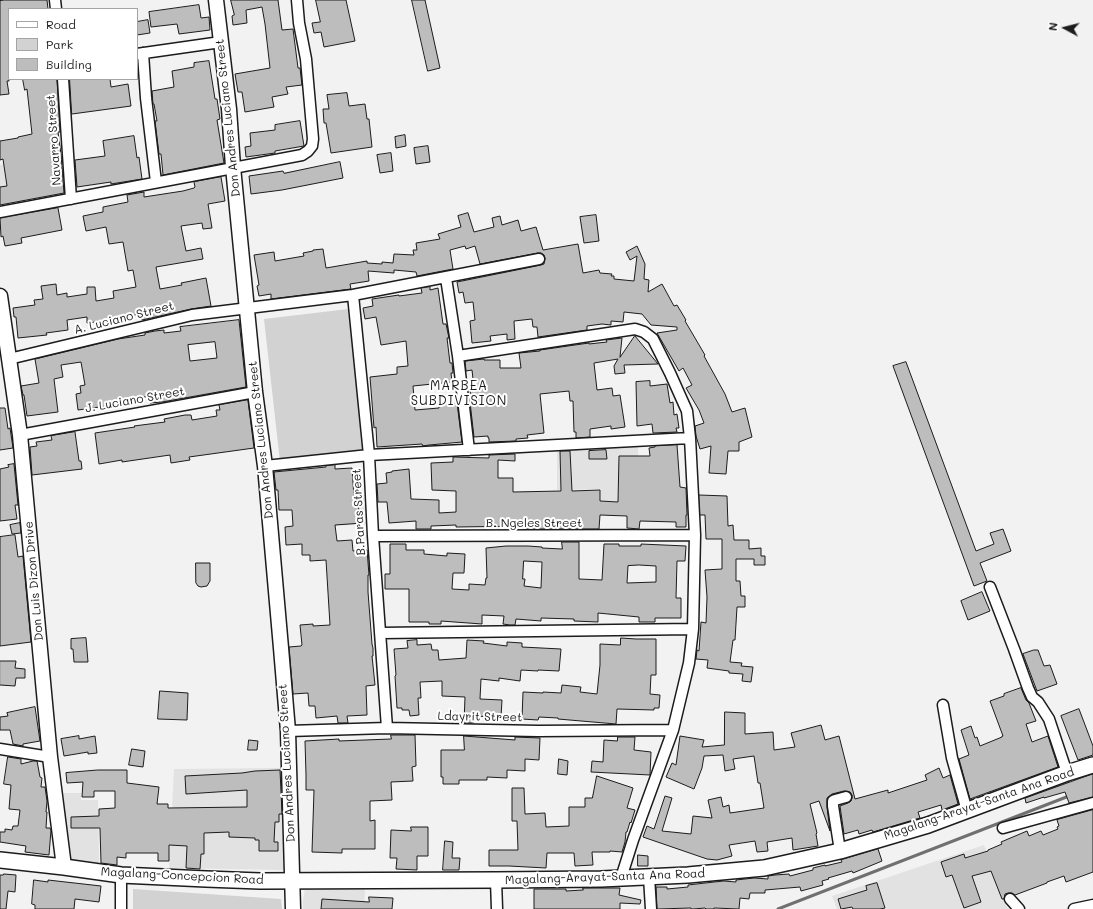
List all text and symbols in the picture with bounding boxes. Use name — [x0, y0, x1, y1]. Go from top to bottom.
legend — [8, 8, 138, 80]
north arrow — [1045, 8, 1085, 48]
text: Road — [46, 16, 76, 32]
text: N — [1045, 21, 1061, 32]
text: Park — [46, 36, 73, 52]
street label: Don Andres Luciano Street — [213, 38, 243, 198]
text: Building — [46, 56, 92, 72]
street label: Navarro Street — [44, 94, 64, 186]
street label: A. Luciano Street — [72, 299, 176, 337]
street label: Don Andres Luciano Street — [246, 360, 276, 520]
district label: MARBEA SUBDIVISION — [411, 378, 507, 409]
street label: J. Luciano Street — [84, 384, 186, 416]
street label: B.Paras Street — [350, 468, 368, 556]
street label: B. Ngeles Street — [486, 516, 582, 530]
street label: Don Luis Dizon Drive — [22, 521, 46, 641]
street label: Don Andres Luciano Street — [276, 684, 298, 842]
street label: Ldayrit Street — [438, 709, 522, 725]
street label: Magalang-Arayat-Santa Ana Road — [882, 765, 1076, 843]
street label: Magalang-Concepcion Road — [100, 865, 264, 887]
street label: Magalang-Arayat-Santa Ana Road — [505, 866, 705, 888]

